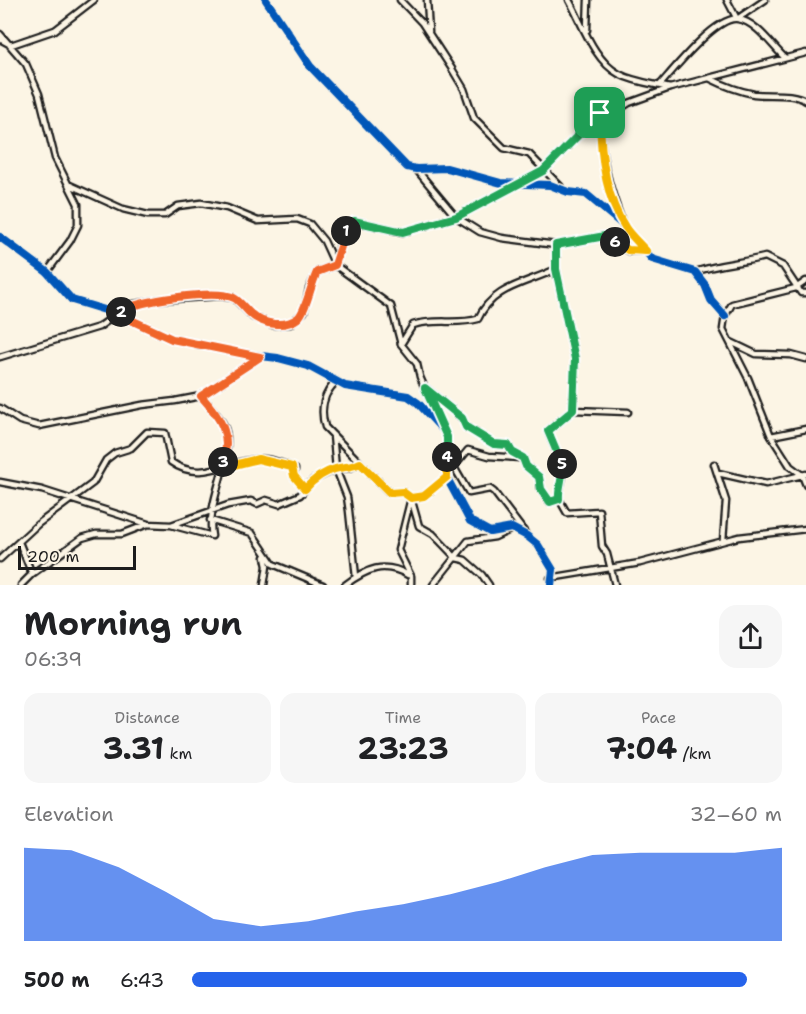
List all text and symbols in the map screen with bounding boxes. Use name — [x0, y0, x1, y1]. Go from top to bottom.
pin — [574, 87, 625, 138]
icon: arrive — [583, 96, 616, 129]
pin: 1 — [331, 216, 361, 246]
text: 1 — [342, 220, 350, 241]
pin: 6 — [600, 227, 630, 257]
text: 6 — [609, 231, 621, 252]
pin: 2 — [106, 297, 136, 327]
text: 2 — [115, 301, 127, 322]
pin: 4 — [432, 442, 462, 472]
text: 4 — [441, 446, 453, 467]
pin: 3 — [208, 447, 238, 477]
pin: 5 — [547, 449, 577, 479]
text: 3 — [217, 451, 229, 472]
text: 5 — [557, 453, 567, 474]
scale bar — [18, 543, 136, 570]
text: 200 m — [27, 546, 79, 567]
text: Morning run — [24, 601, 242, 646]
button: share — [719, 605, 782, 668]
text: 06:39 — [24, 646, 82, 672]
text: Distance — [115, 707, 180, 728]
text: Time — [385, 707, 421, 728]
text: Pace — [641, 707, 676, 728]
text: 3.31 — [102, 728, 164, 769]
text: 23:23 — [357, 728, 449, 769]
text: 7:04 — [606, 728, 677, 769]
text: km — [164, 743, 192, 764]
text: /km — [677, 743, 711, 764]
text: Elevation — [24, 801, 114, 827]
text: 32–60 m — [690, 801, 782, 827]
text: 500 m — [24, 967, 90, 993]
text: 6:43 — [120, 967, 164, 993]

